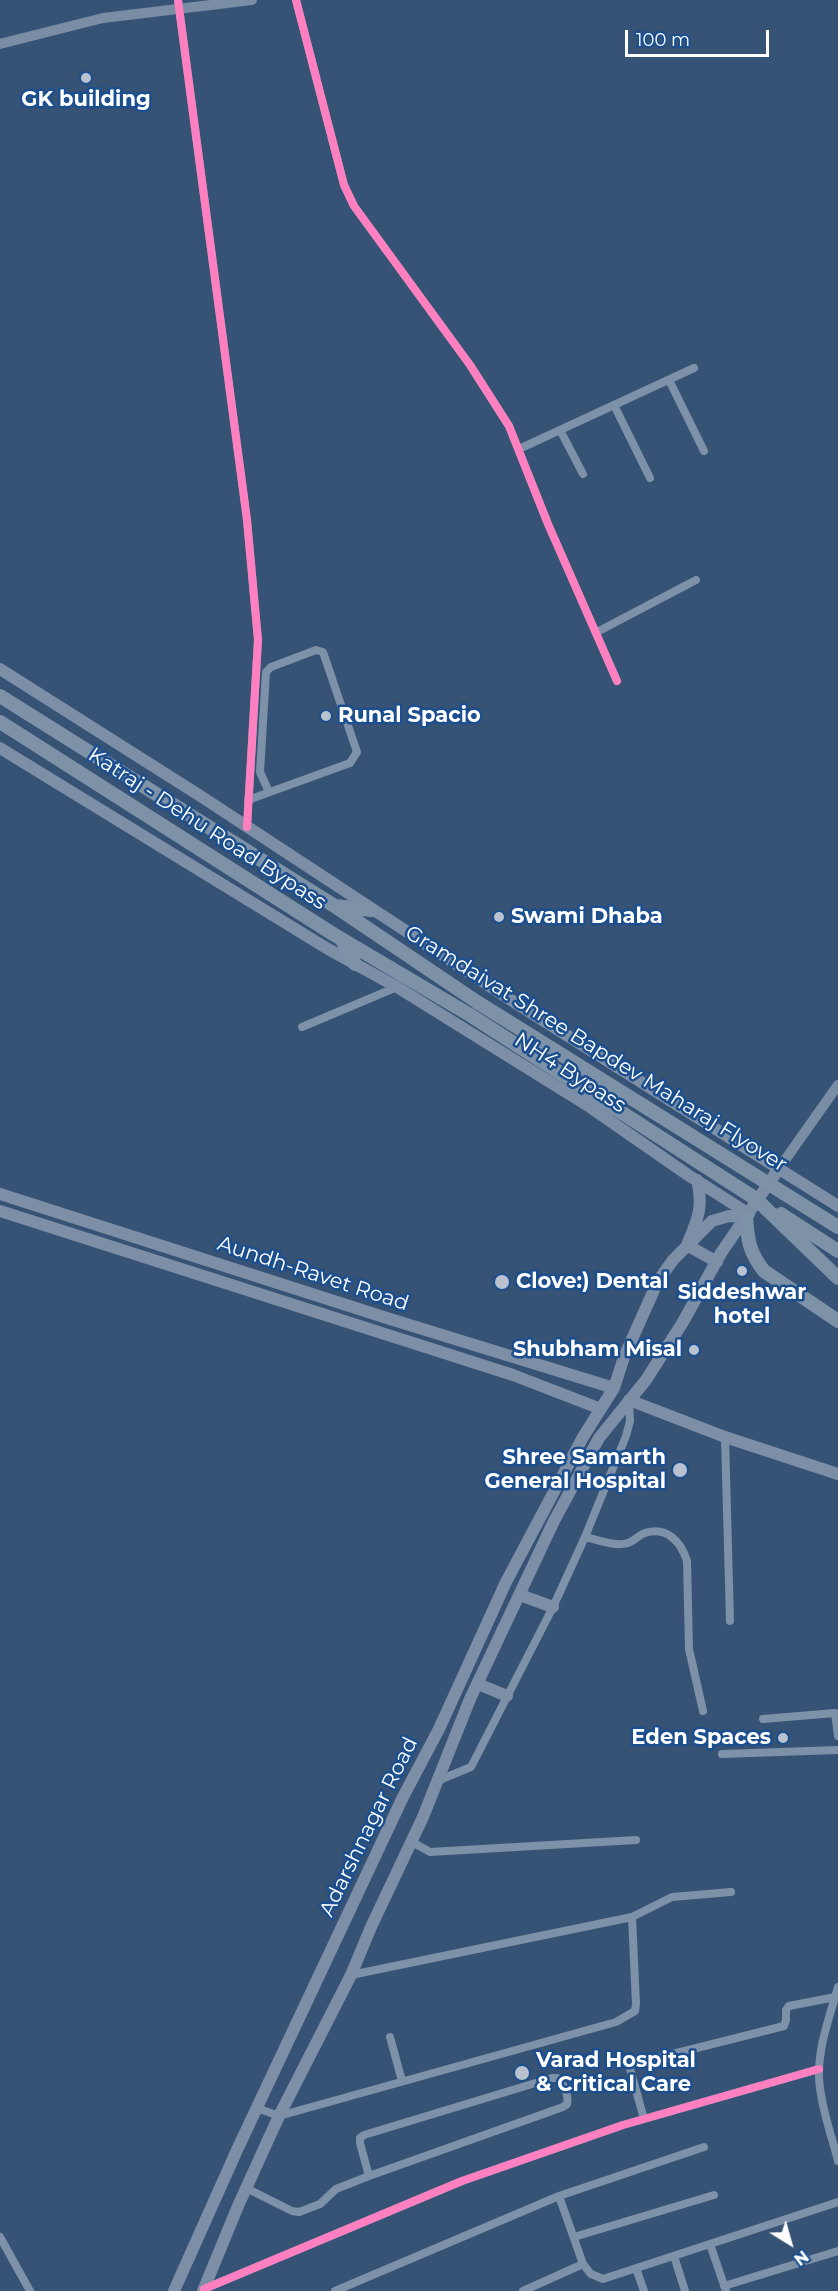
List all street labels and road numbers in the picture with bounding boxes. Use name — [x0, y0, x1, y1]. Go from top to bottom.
street label: Katraj - Dehu Road Bypass — [83, 743, 331, 915]
street label: Gramdaivat Shree Bapdev Maharaj Flyover — [400, 920, 792, 1178]
street label: NH4 Bypass — [510, 1028, 630, 1118]
street label: Aundh-Ravet Road — [214, 1231, 412, 1317]
street label: Adarshnagar Road — [315, 1733, 423, 1921]

